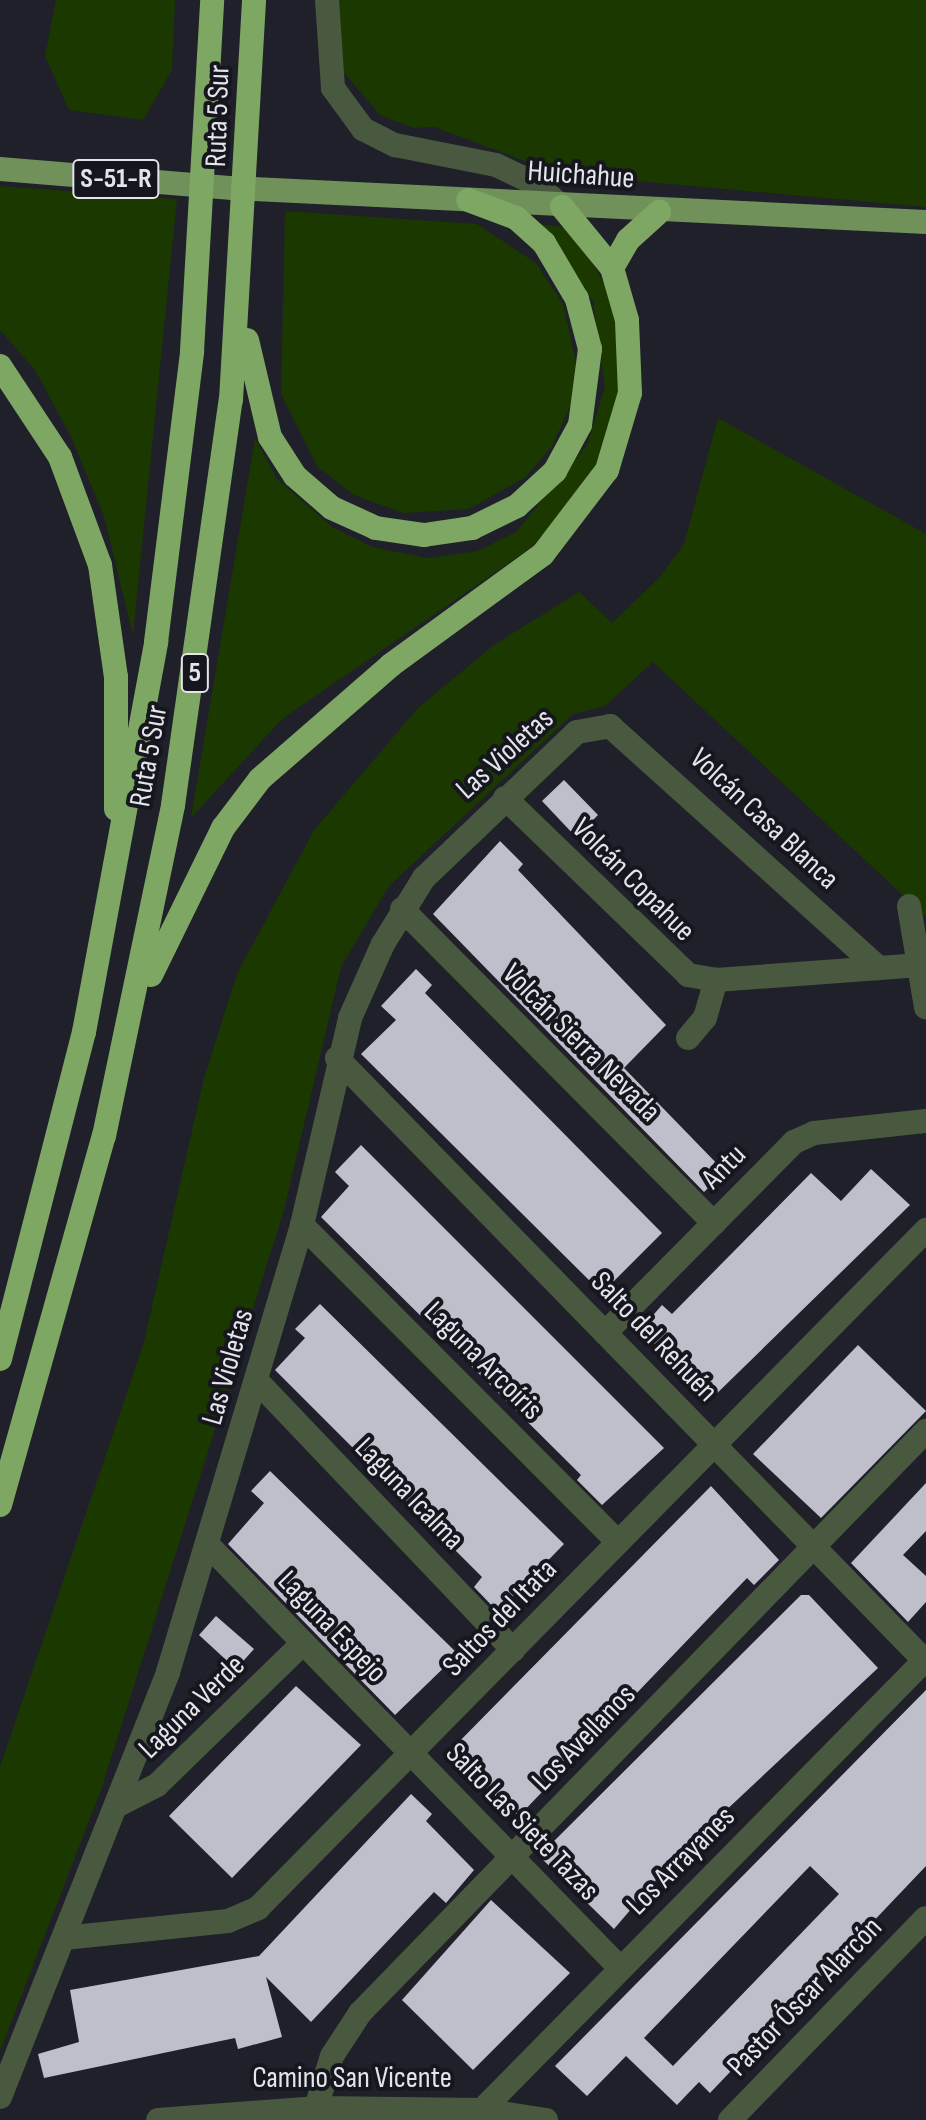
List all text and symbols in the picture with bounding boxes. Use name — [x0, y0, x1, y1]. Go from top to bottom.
street label: Ruta 5 Sur — [198, 64, 238, 168]
street label: Huichahue — [526, 153, 636, 197]
road number: S-51-R — [72, 155, 160, 203]
road number: 5 — [179, 649, 211, 697]
street label: Las Violetas — [449, 701, 561, 807]
street label: Ruta 5 Sur — [122, 702, 176, 810]
street label: Volcán Casa Blanca — [682, 741, 846, 897]
street label: Volcán Copahue — [564, 811, 702, 949]
street label: Volcán Sierra Nevada — [494, 956, 668, 1130]
street label: Antu — [694, 1137, 754, 1197]
street label: Salto del Rehuén — [583, 1264, 725, 1410]
street label: Laguna Arcoíris — [416, 1294, 550, 1428]
street label: Las Violetas — [194, 1305, 262, 1429]
street label: Laguna Icalma — [347, 1430, 471, 1558]
street label: Saltos del Itata — [435, 1552, 565, 1684]
street label: Laguna Espejo — [270, 1564, 394, 1690]
street label: Laguna Verde — [131, 1648, 253, 1766]
street label: Los Avellanos — [525, 1678, 643, 1798]
street label: Salto Las Siete Tazas — [438, 1736, 606, 1908]
street label: Los Arrayanes — [619, 1799, 743, 1923]
street label: Pastor Óscar Alarcón — [720, 1910, 890, 2084]
street label: Camino San Vicente — [252, 2060, 452, 2096]

